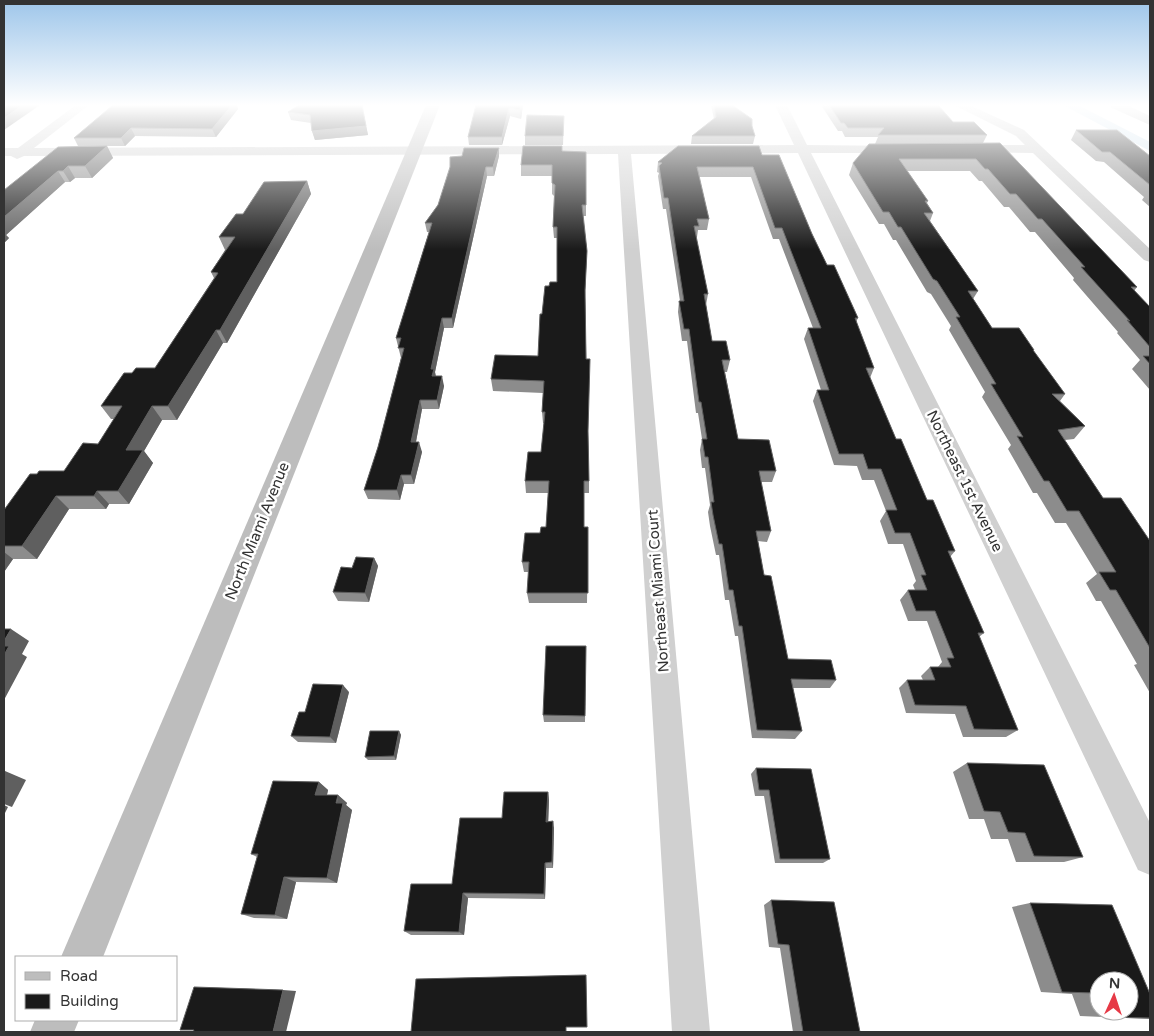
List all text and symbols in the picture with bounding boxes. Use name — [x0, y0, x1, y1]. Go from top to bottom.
street label: Northeast 1st Avenue — [923, 407, 1007, 555]
street label: North Miami Avenue — [221, 459, 293, 603]
street label: Northeast Miami Court — [643, 509, 673, 673]
legend — [15, 956, 178, 1021]
text: Road — [60, 967, 98, 985]
north arrow — [1089, 971, 1139, 1021]
text: N — [1109, 975, 1121, 992]
text: Building — [60, 992, 119, 1010]

